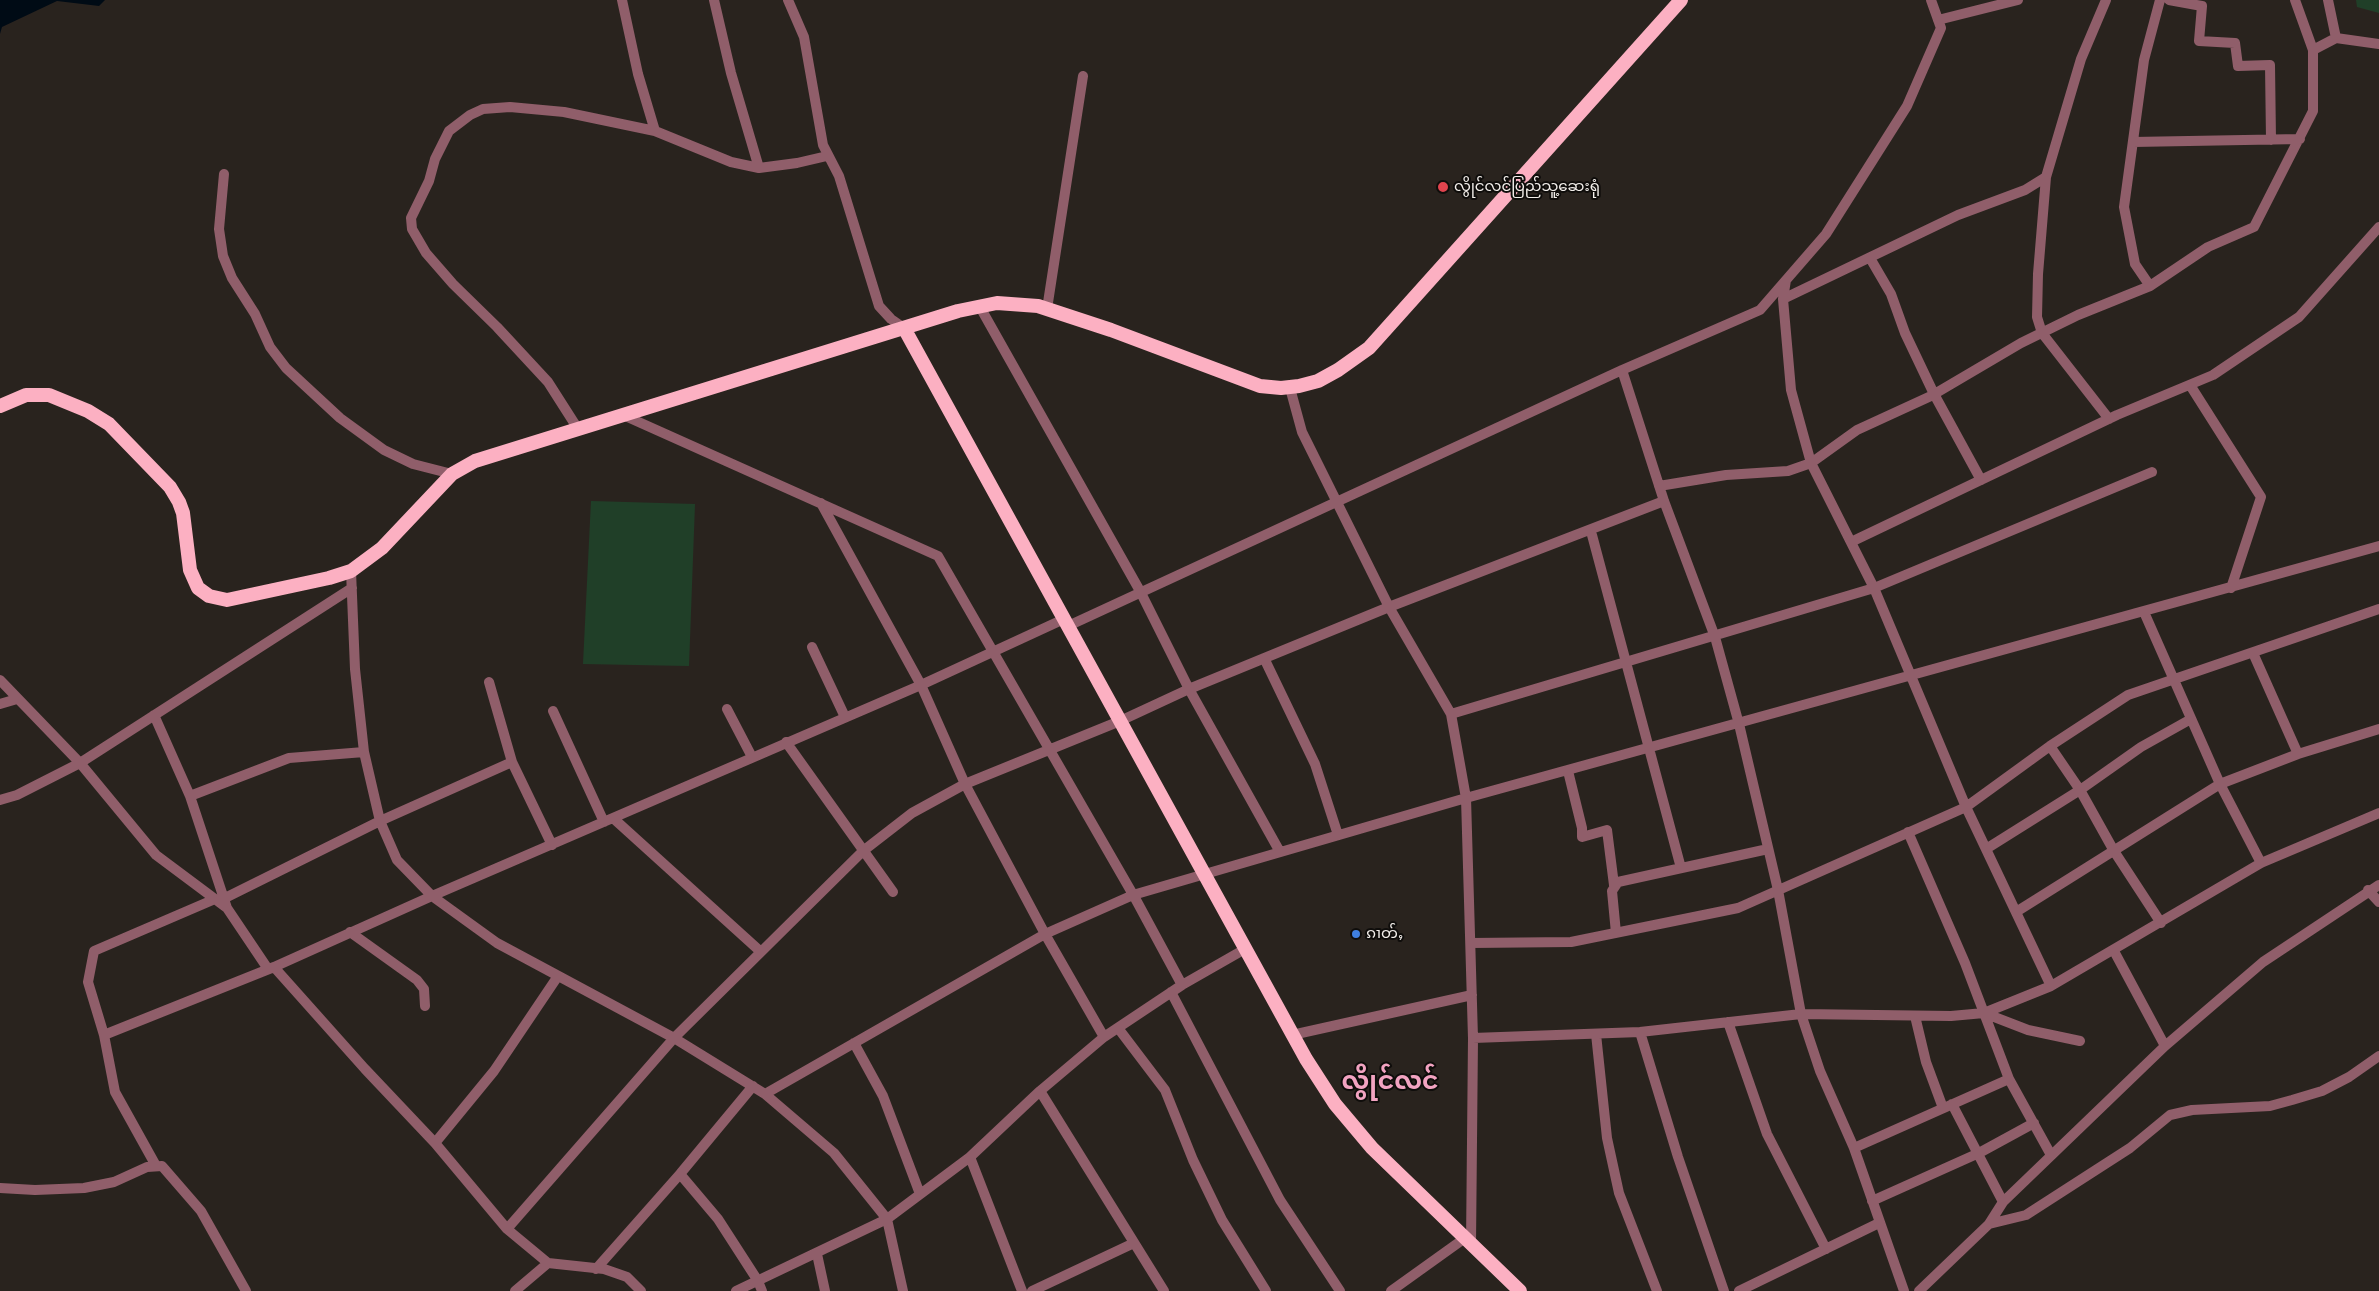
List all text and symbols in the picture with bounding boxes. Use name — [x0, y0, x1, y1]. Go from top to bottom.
place label: လွိုင်လင်ပြည်သူ့ဆေးရုံ — [1454, 178, 1600, 196]
marker: လွိုင်လင်ပြည်သူ့ဆေးရုံ — [1436, 180, 1450, 194]
place label: ၵၢတ်ႇ — [1366, 925, 1403, 943]
marker: ၵၢတ်ႇ — [1350, 928, 1362, 940]
district label: လွိုင်လင် — [1341, 1067, 1439, 1097]

